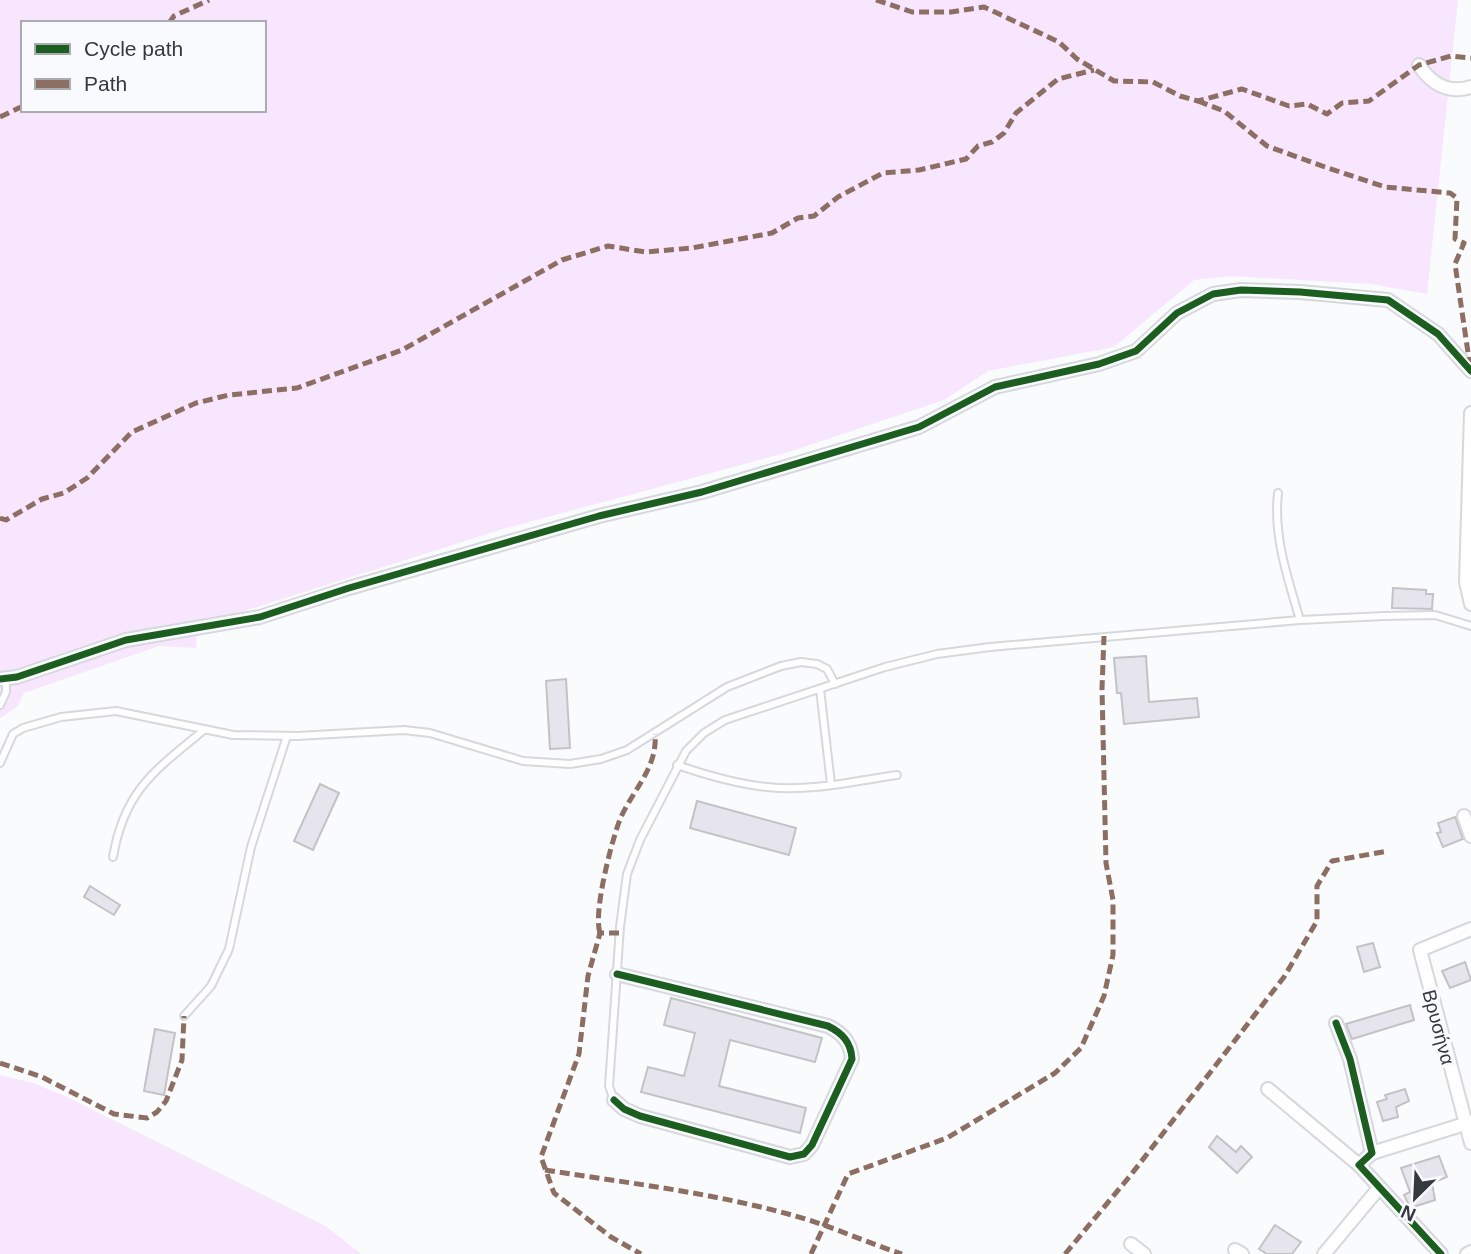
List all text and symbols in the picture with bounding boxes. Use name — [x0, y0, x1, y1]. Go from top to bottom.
legend — [21, 21, 266, 112]
text: Cycle path — [84, 37, 183, 60]
text: Path — [84, 72, 127, 95]
street label: Βρυσήνα — [1418, 987, 1459, 1067]
north arrow — [1380, 1163, 1450, 1233]
text: N — [1398, 1201, 1419, 1225]

